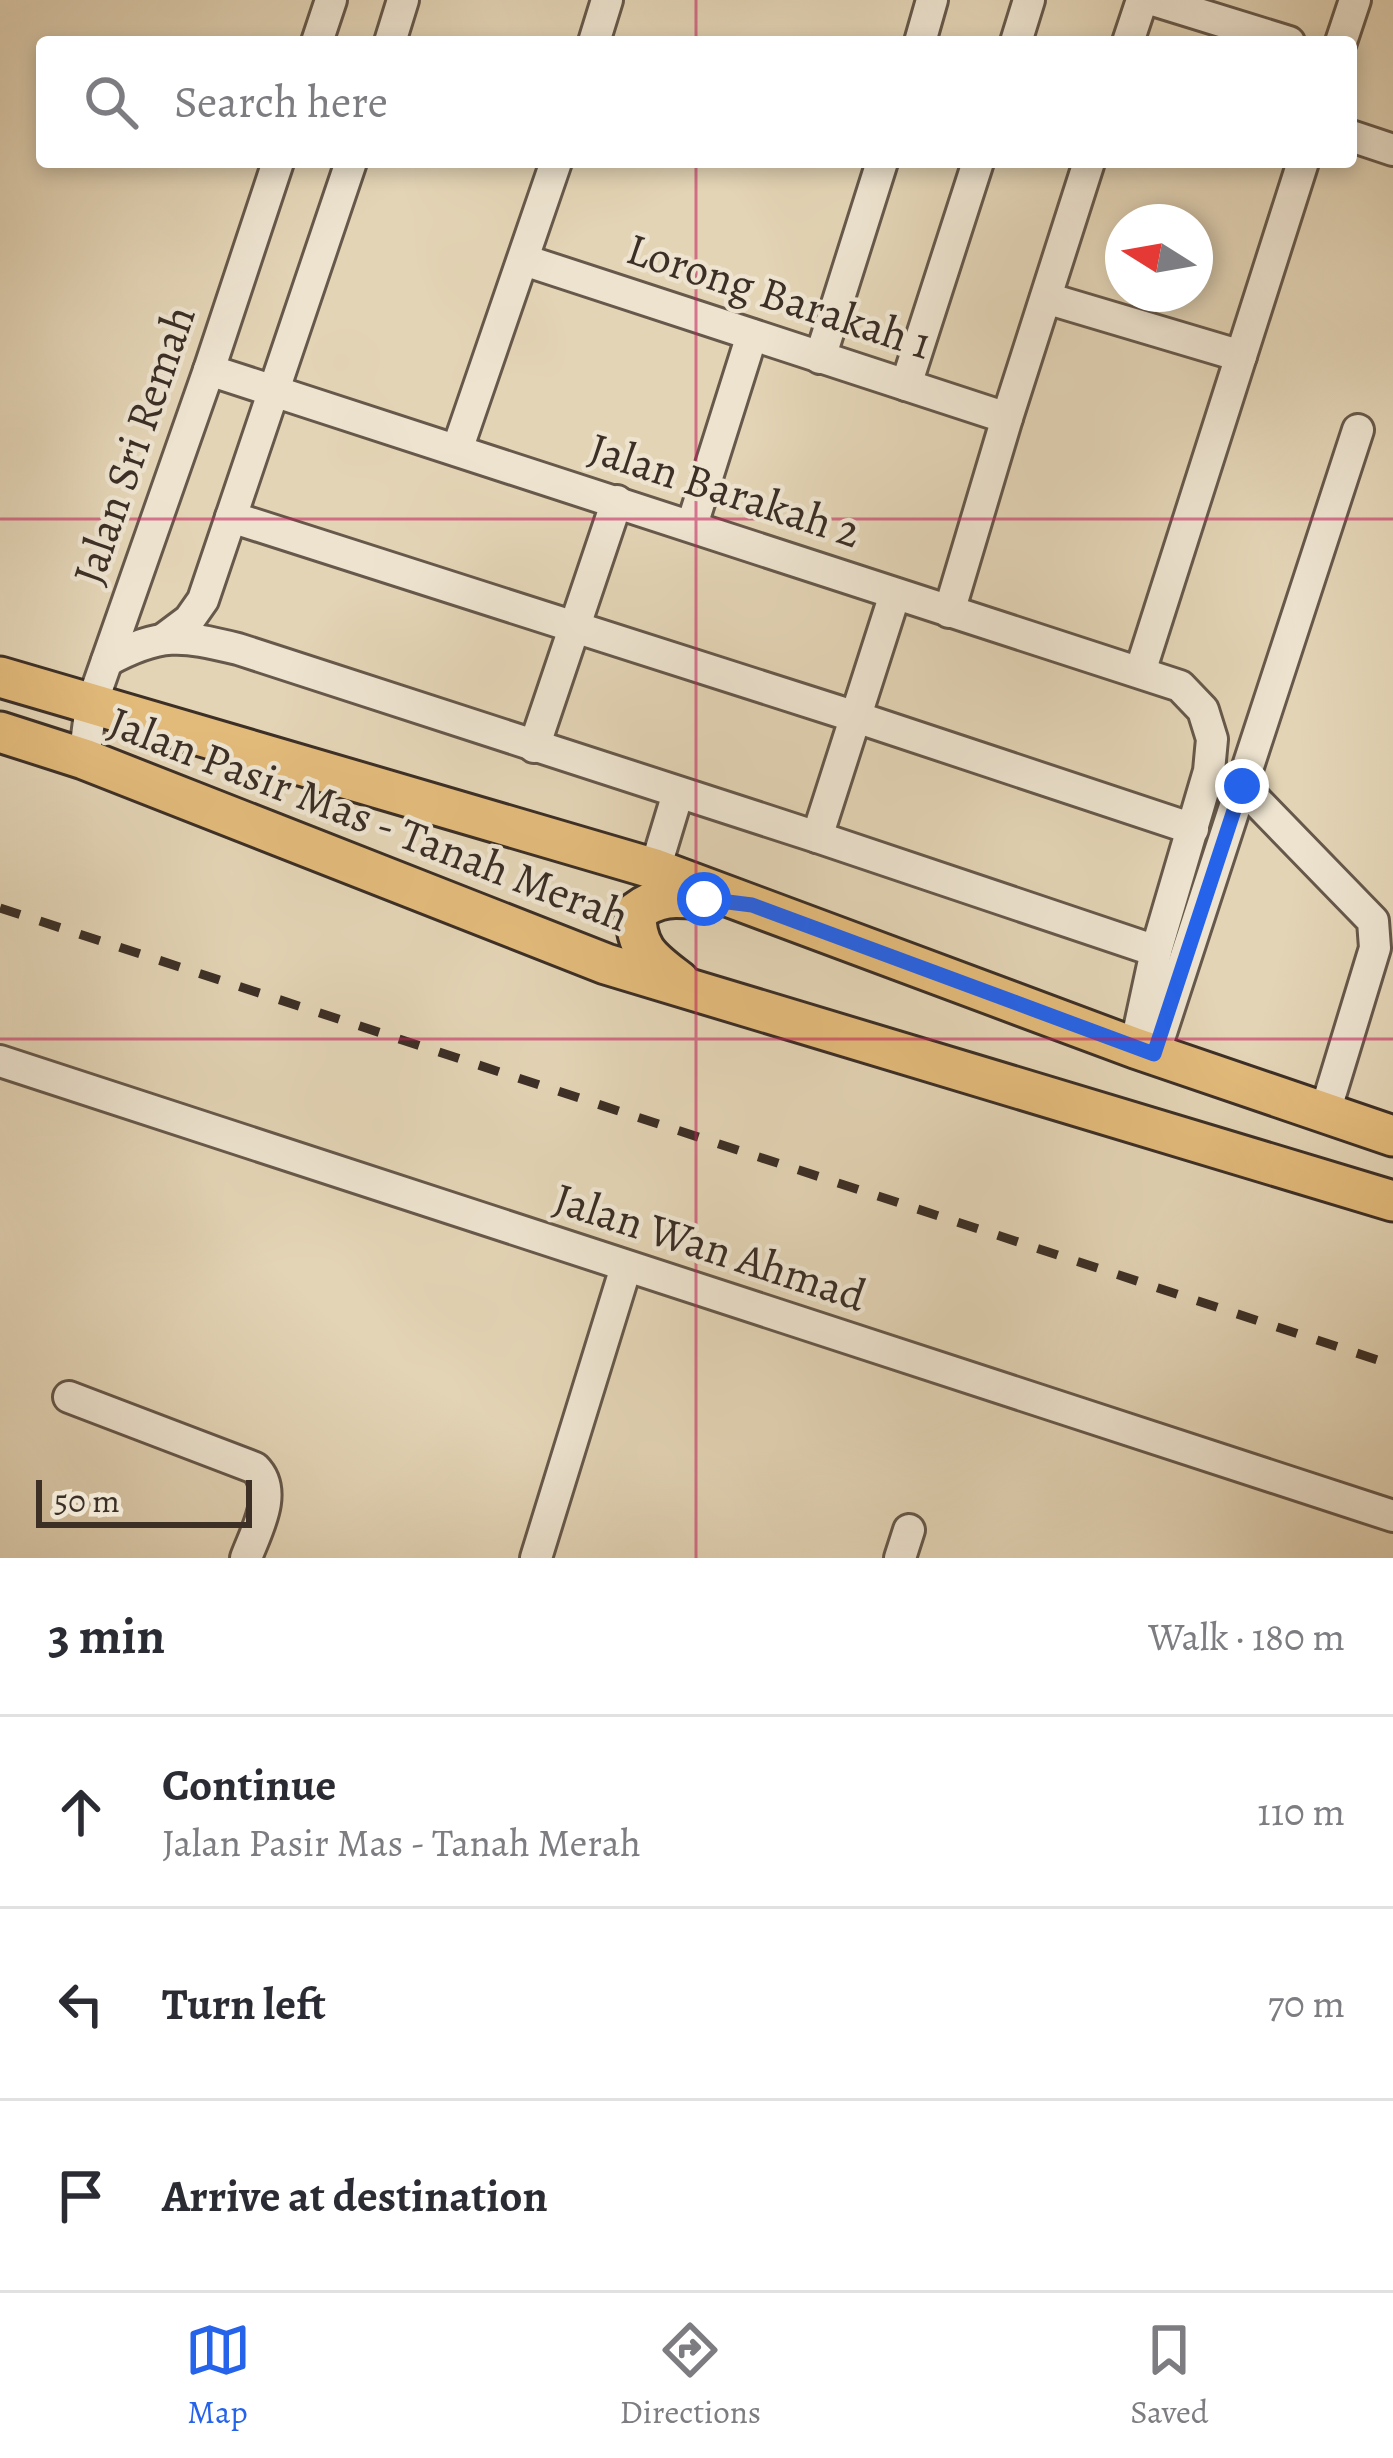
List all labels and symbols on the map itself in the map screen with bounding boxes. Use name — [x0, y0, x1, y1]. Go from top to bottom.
north arrow — [1105, 204, 1213, 312]
street label: Lorong Barakah 1 — [619, 218, 939, 374]
street label: Jalan Sri Remah — [57, 297, 211, 593]
street label: Jalan Barakah 2 — [581, 417, 869, 563]
street label: Jalan Pasir Mas - Tanah Merah — [100, 691, 638, 947]
route end — [1215, 759, 1269, 813]
route start — [677, 872, 731, 926]
street label: Jalan Wan Ahmad — [546, 1167, 875, 1327]
scale bar — [36, 1474, 252, 1527]

